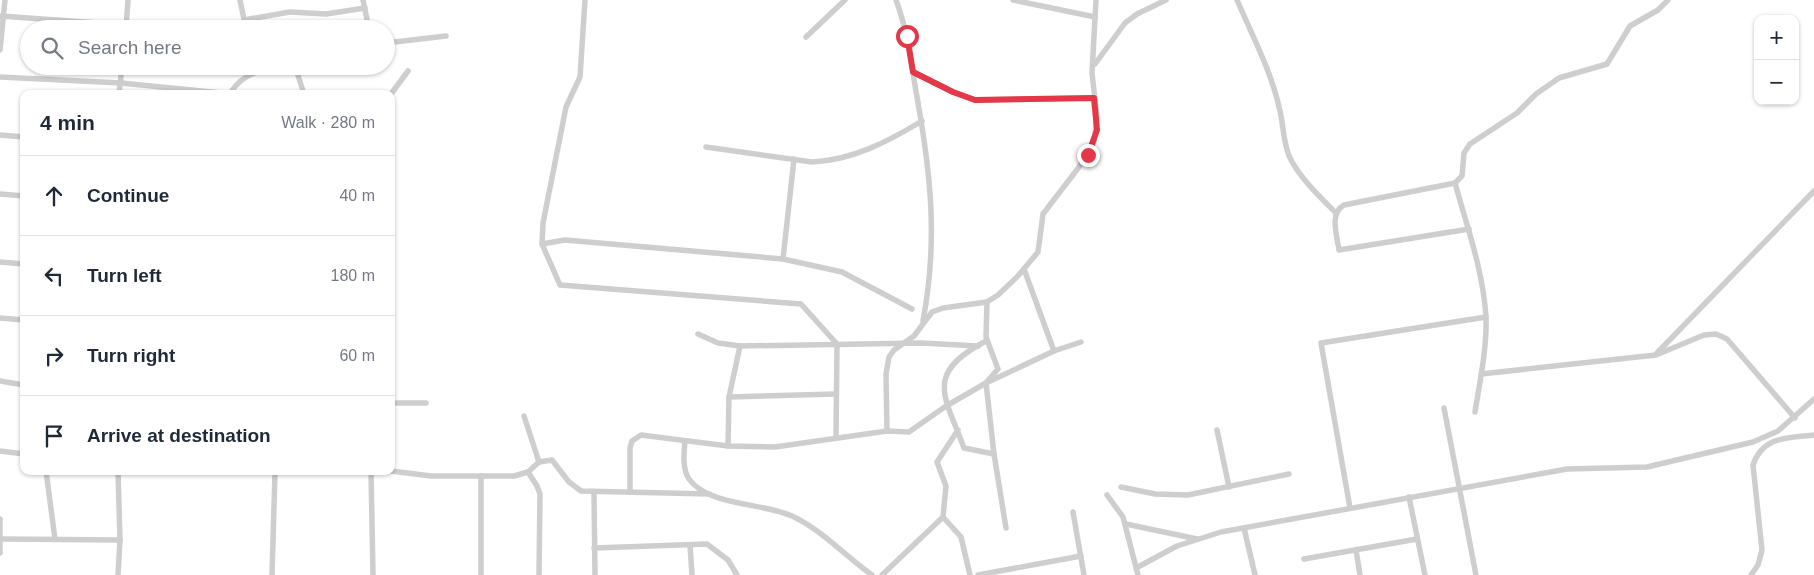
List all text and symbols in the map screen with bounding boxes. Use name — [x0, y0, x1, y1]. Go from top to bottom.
map controls — [1754, 15, 1799, 105]
button: + — [1754, 15, 1799, 60]
search box — [20, 20, 395, 75]
route start — [896, 25, 919, 48]
icon: search — [38, 34, 66, 62]
text: Search here — [78, 37, 182, 58]
button: − — [1754, 60, 1799, 105]
text: 4 min — [40, 111, 95, 134]
text: Walk · 280 m — [281, 114, 375, 131]
route end — [1077, 144, 1100, 167]
icon: ahead — [40, 182, 68, 210]
text: Continue — [87, 185, 169, 206]
text: 40 m — [339, 187, 375, 204]
icon: left — [40, 262, 68, 290]
text: Turn left — [87, 265, 162, 286]
text: 180 m — [331, 267, 375, 284]
icon: right — [40, 342, 68, 370]
text: Turn right — [87, 345, 175, 366]
text: 60 m — [339, 347, 375, 364]
icon: arrive — [40, 422, 68, 450]
text: Arrive at destination — [87, 425, 271, 446]

